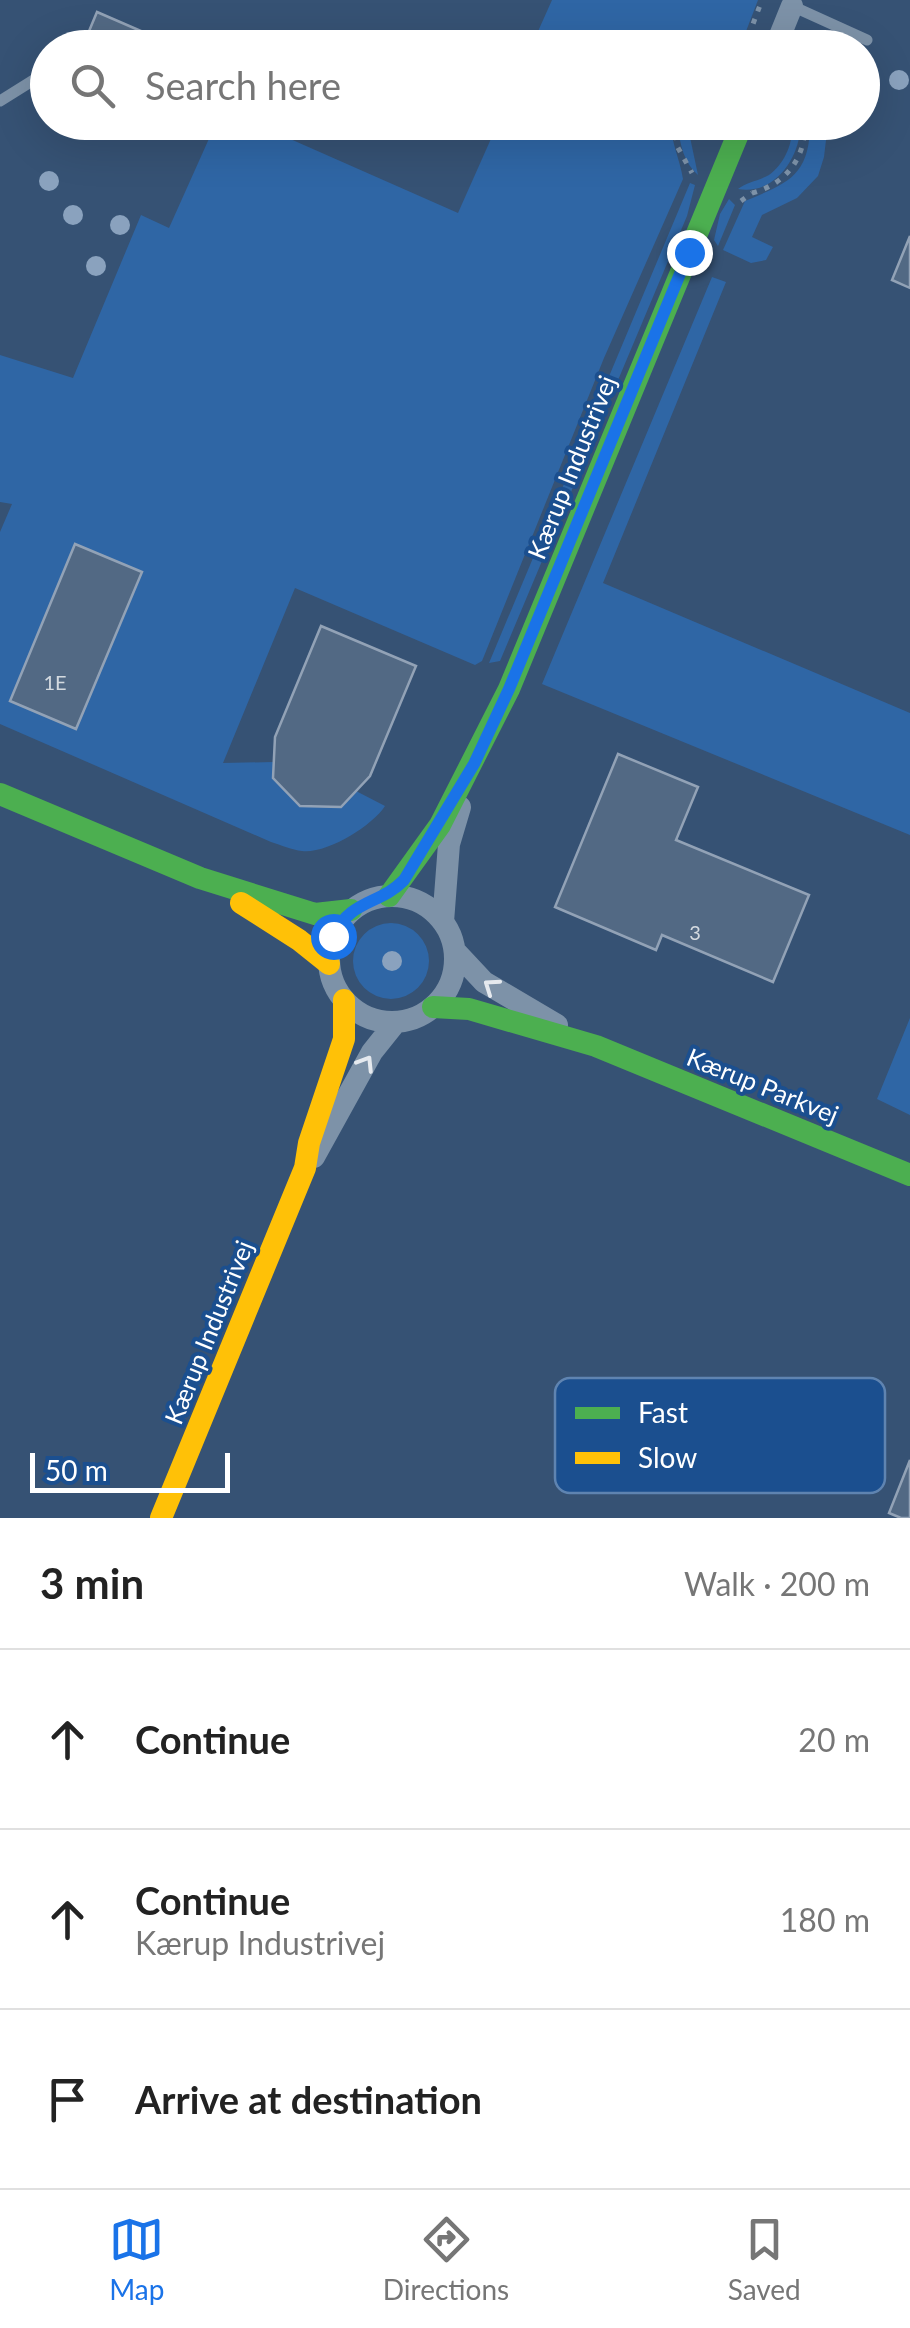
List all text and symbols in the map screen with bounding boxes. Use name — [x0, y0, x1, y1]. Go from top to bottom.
search box — [30, 30, 880, 140]
icon: search — [65, 58, 120, 113]
text: Search here — [145, 62, 341, 108]
route end — [667, 230, 713, 276]
street label: Kærup Industrivej — [520, 371, 622, 563]
house number: 1E — [43, 670, 67, 694]
route start — [311, 914, 357, 960]
house number: 3 — [689, 920, 701, 944]
one-way arrow — [484, 980, 502, 998]
street label: Kærup Parkvej — [683, 1041, 843, 1129]
one-way arrow — [354, 1056, 373, 1074]
street label: Kærup Industrivej — [157, 1236, 259, 1428]
legend — [555, 1378, 885, 1493]
text: Fast — [638, 1395, 688, 1429]
text: Slow — [638, 1440, 697, 1474]
scale bar — [30, 1448, 230, 1492]
text: 50 m — [45, 1453, 108, 1487]
text: 3 min — [40, 1558, 144, 1608]
text: Walk · 200 m — [684, 1564, 870, 1603]
icon: ahead — [40, 1712, 95, 1767]
text: Continue — [135, 1716, 290, 1762]
text: 20 m — [798, 1720, 870, 1759]
text: Continue — [135, 1877, 290, 1923]
icon: ahead — [40, 1892, 95, 1947]
text: 180 m — [780, 1900, 870, 1939]
text: Kærup Industrivej — [135, 1923, 385, 1962]
icon: arrive — [40, 2072, 95, 2127]
text: Arrive at destination — [135, 2076, 482, 2122]
tab: Map — [109, 2212, 164, 2306]
tab: Directions — [383, 2212, 509, 2306]
tab: Saved — [728, 2212, 801, 2306]

